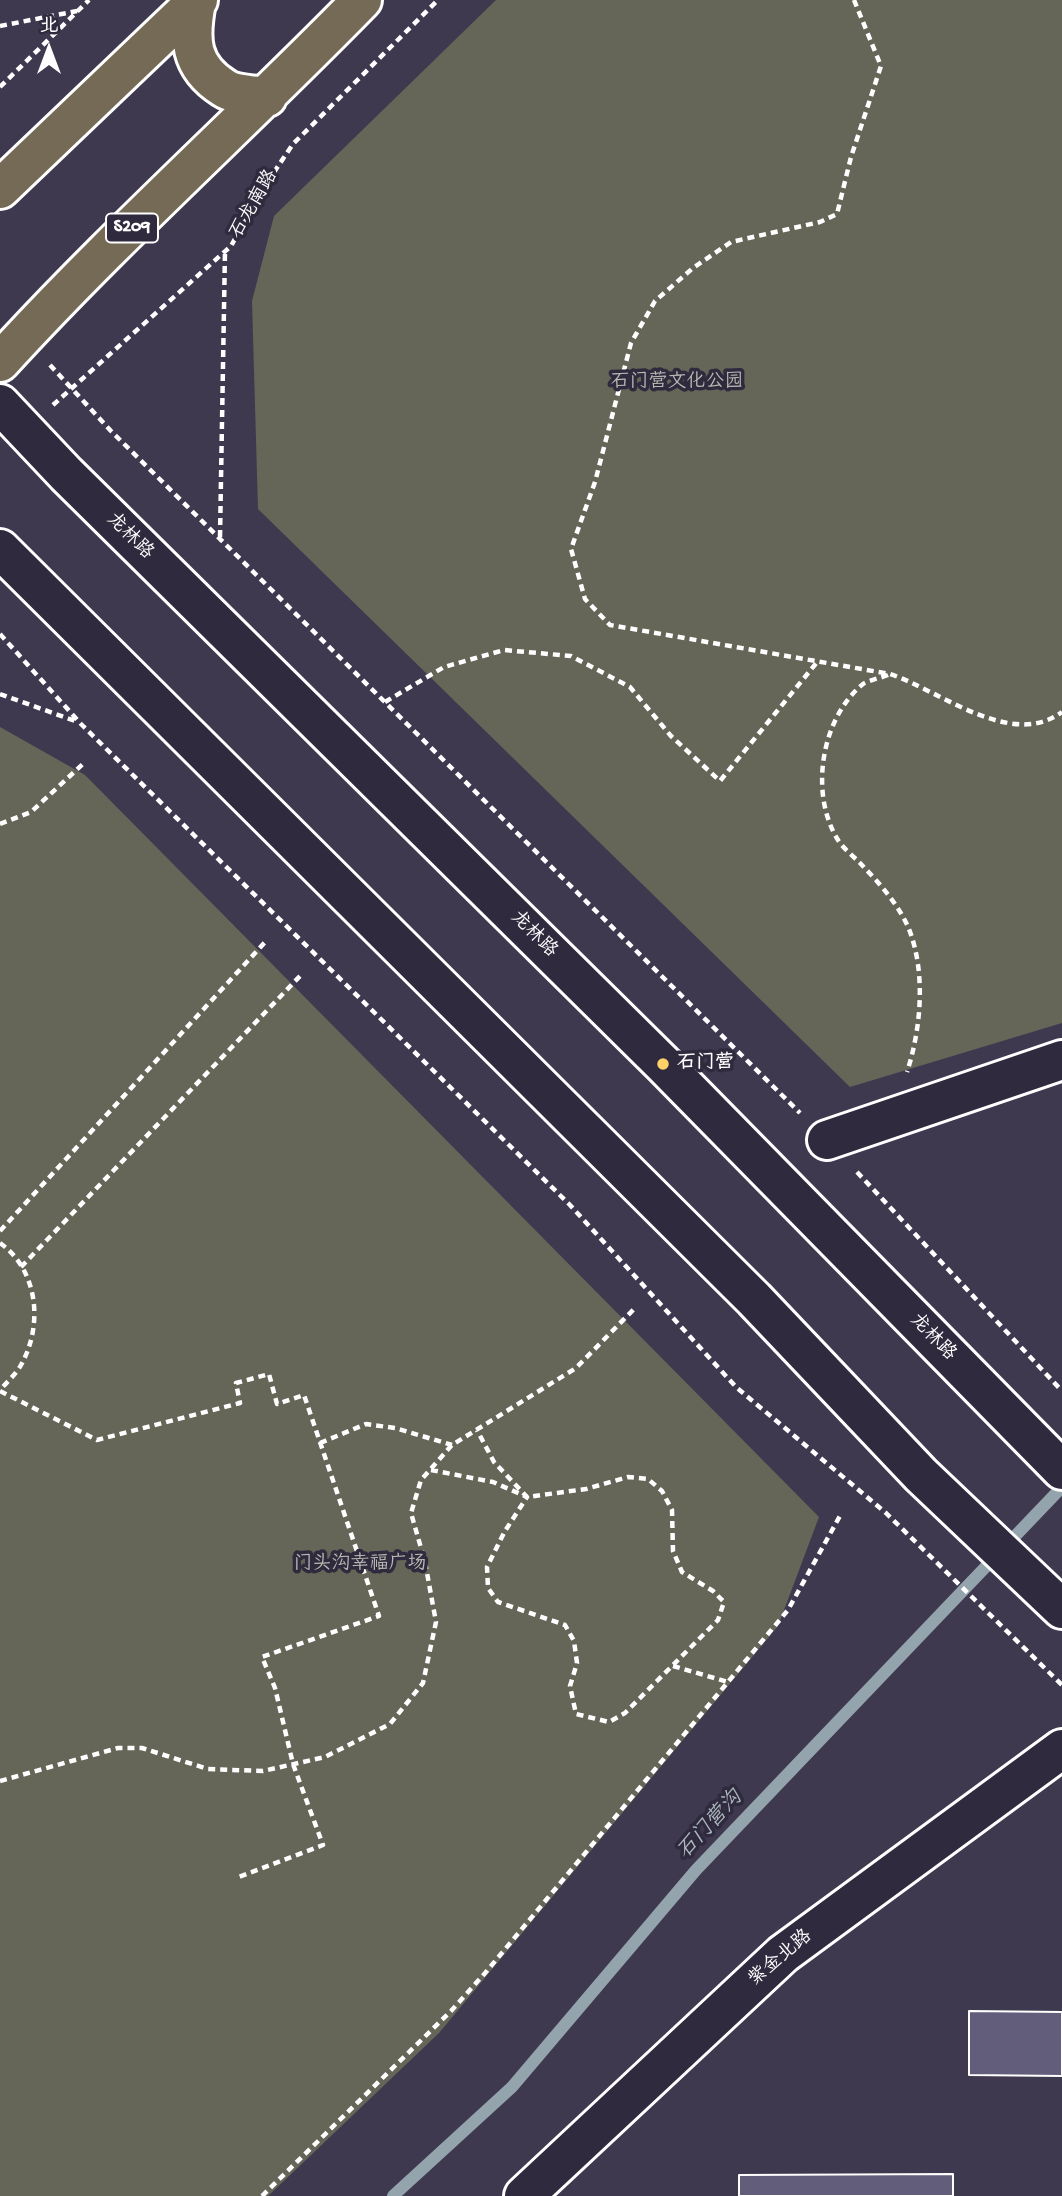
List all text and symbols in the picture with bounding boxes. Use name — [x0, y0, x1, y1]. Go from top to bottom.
north arrow — [14, 14, 84, 84]
text: 北 — [39, 16, 59, 39]
street label: 石龙南路 — [226, 166, 284, 244]
road number: S209 — [106, 213, 158, 242]
park label: 石门营文化公园 — [611, 372, 743, 394]
street label: 龙林路 — [101, 509, 157, 565]
street label: 龙林路 — [505, 907, 561, 963]
place label: 石门营 — [677, 1053, 734, 1075]
marker: 石门营 — [655, 1056, 671, 1072]
street label: 龙林路 — [904, 1310, 960, 1366]
park label: 门头沟幸福广场 — [294, 1554, 426, 1576]
water label: 石门营沟 — [673, 1787, 749, 1865]
street label: 紫金北路 — [745, 1926, 817, 1992]

